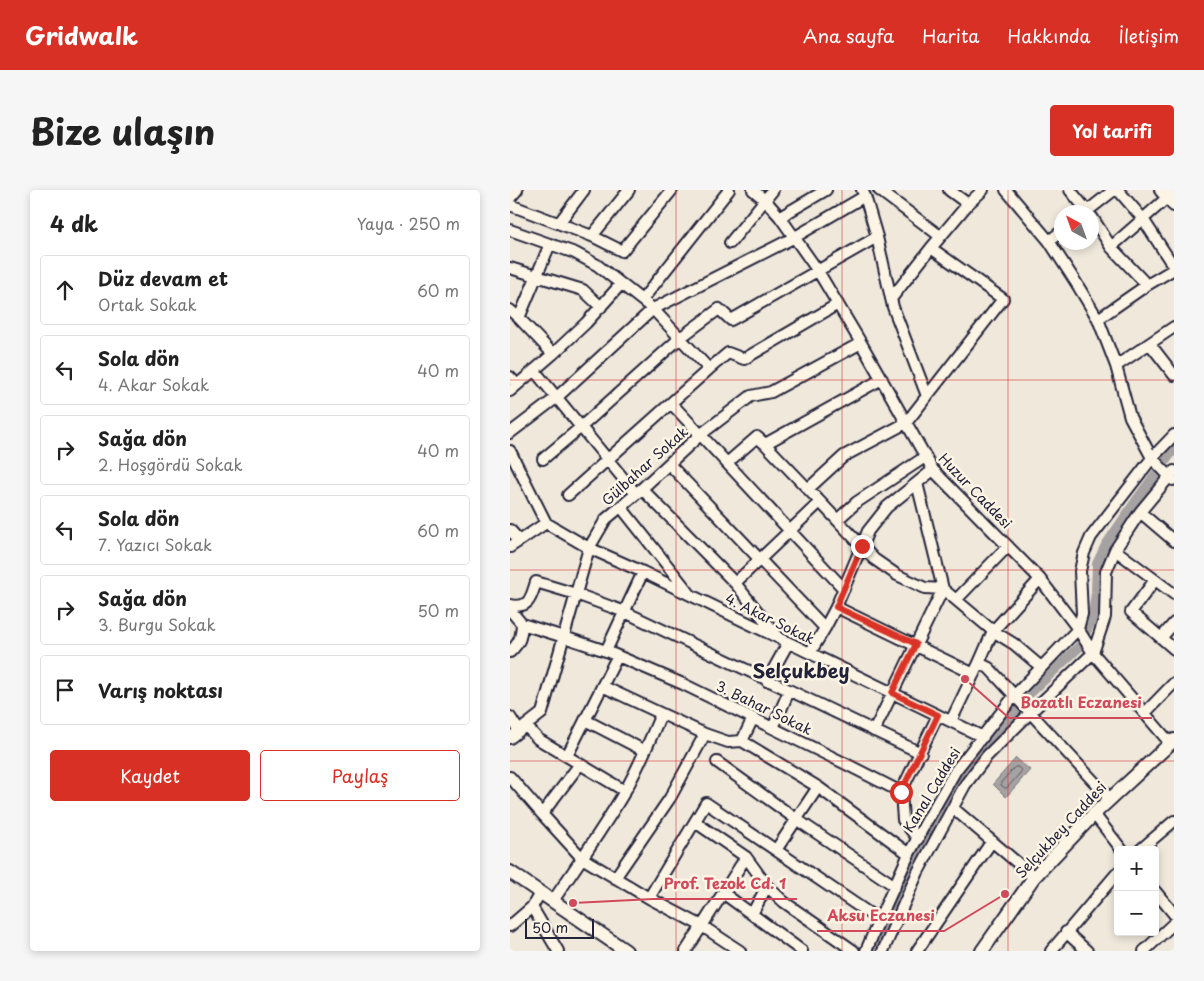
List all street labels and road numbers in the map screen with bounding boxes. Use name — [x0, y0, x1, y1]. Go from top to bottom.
street label: Gülbahar Sokak — [597, 421, 692, 510]
street label: Huzur Caddesi — [934, 448, 1017, 533]
street label: 4. Akar Sokak — [722, 588, 819, 649]
street label: 3. Bahar Sokak — [713, 675, 816, 740]
street label: Kanal Caddesi — [898, 743, 965, 836]
street label: Selçukbey Caddesi — [1010, 777, 1111, 883]

